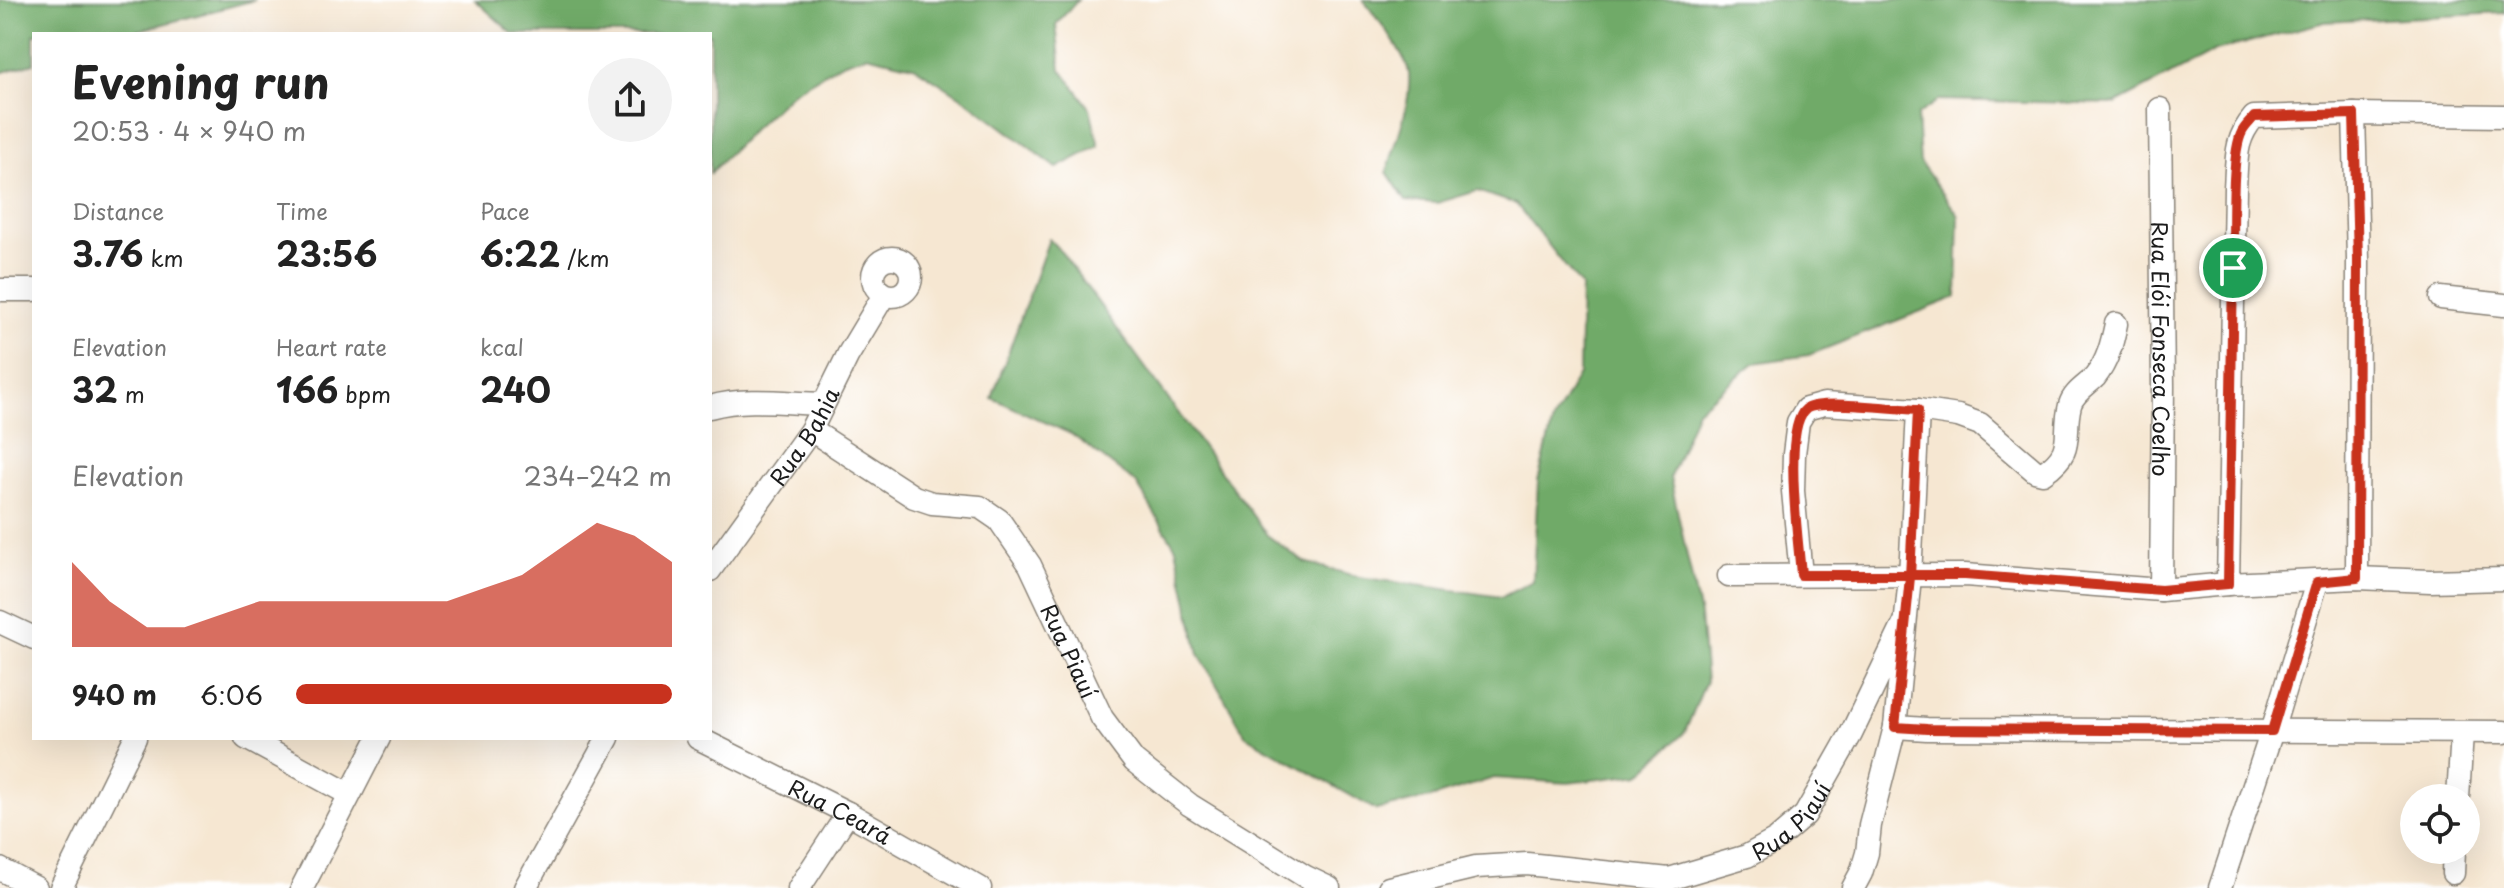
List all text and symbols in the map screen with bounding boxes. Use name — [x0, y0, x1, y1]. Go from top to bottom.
text: Evening run — [72, 48, 330, 114]
button: share — [588, 58, 672, 142]
text: 20:53 · 4 × 940 m — [72, 111, 306, 150]
text: Distance — [72, 194, 164, 227]
text: Time — [276, 194, 328, 227]
text: Pace — [480, 194, 530, 227]
street label: Rua Elói Fonseca Coelho — [2145, 221, 2180, 477]
text: 3.76 — [72, 227, 143, 279]
text: 23:56 — [276, 227, 377, 279]
text: 6:22 — [480, 227, 560, 279]
pin — [2199, 234, 2267, 302]
text: km — [143, 241, 184, 274]
text: /km — [560, 241, 609, 274]
icon: arrive — [2211, 246, 2255, 290]
text: Elevation — [72, 330, 167, 363]
text: Heart rate — [276, 330, 387, 363]
text: kcal — [480, 330, 524, 363]
text: 32 — [72, 363, 118, 415]
text: 166 — [276, 363, 338, 415]
text: 240 — [480, 363, 551, 415]
text: m — [118, 377, 145, 410]
text: bpm — [338, 377, 391, 410]
street label: Rua Bahia — [760, 380, 847, 491]
text: Elevation — [72, 456, 184, 495]
text: 234–242 m — [523, 456, 672, 495]
street label: Rua Piauí — [1034, 598, 1107, 704]
text: 940 m — [72, 675, 157, 714]
text: 6:06 — [200, 675, 263, 714]
street label: Rua Ceará — [783, 770, 898, 851]
street label: Rua Piauí — [1745, 775, 1838, 867]
map controls — [2400, 784, 2480, 864]
button: locate — [2400, 784, 2480, 864]

